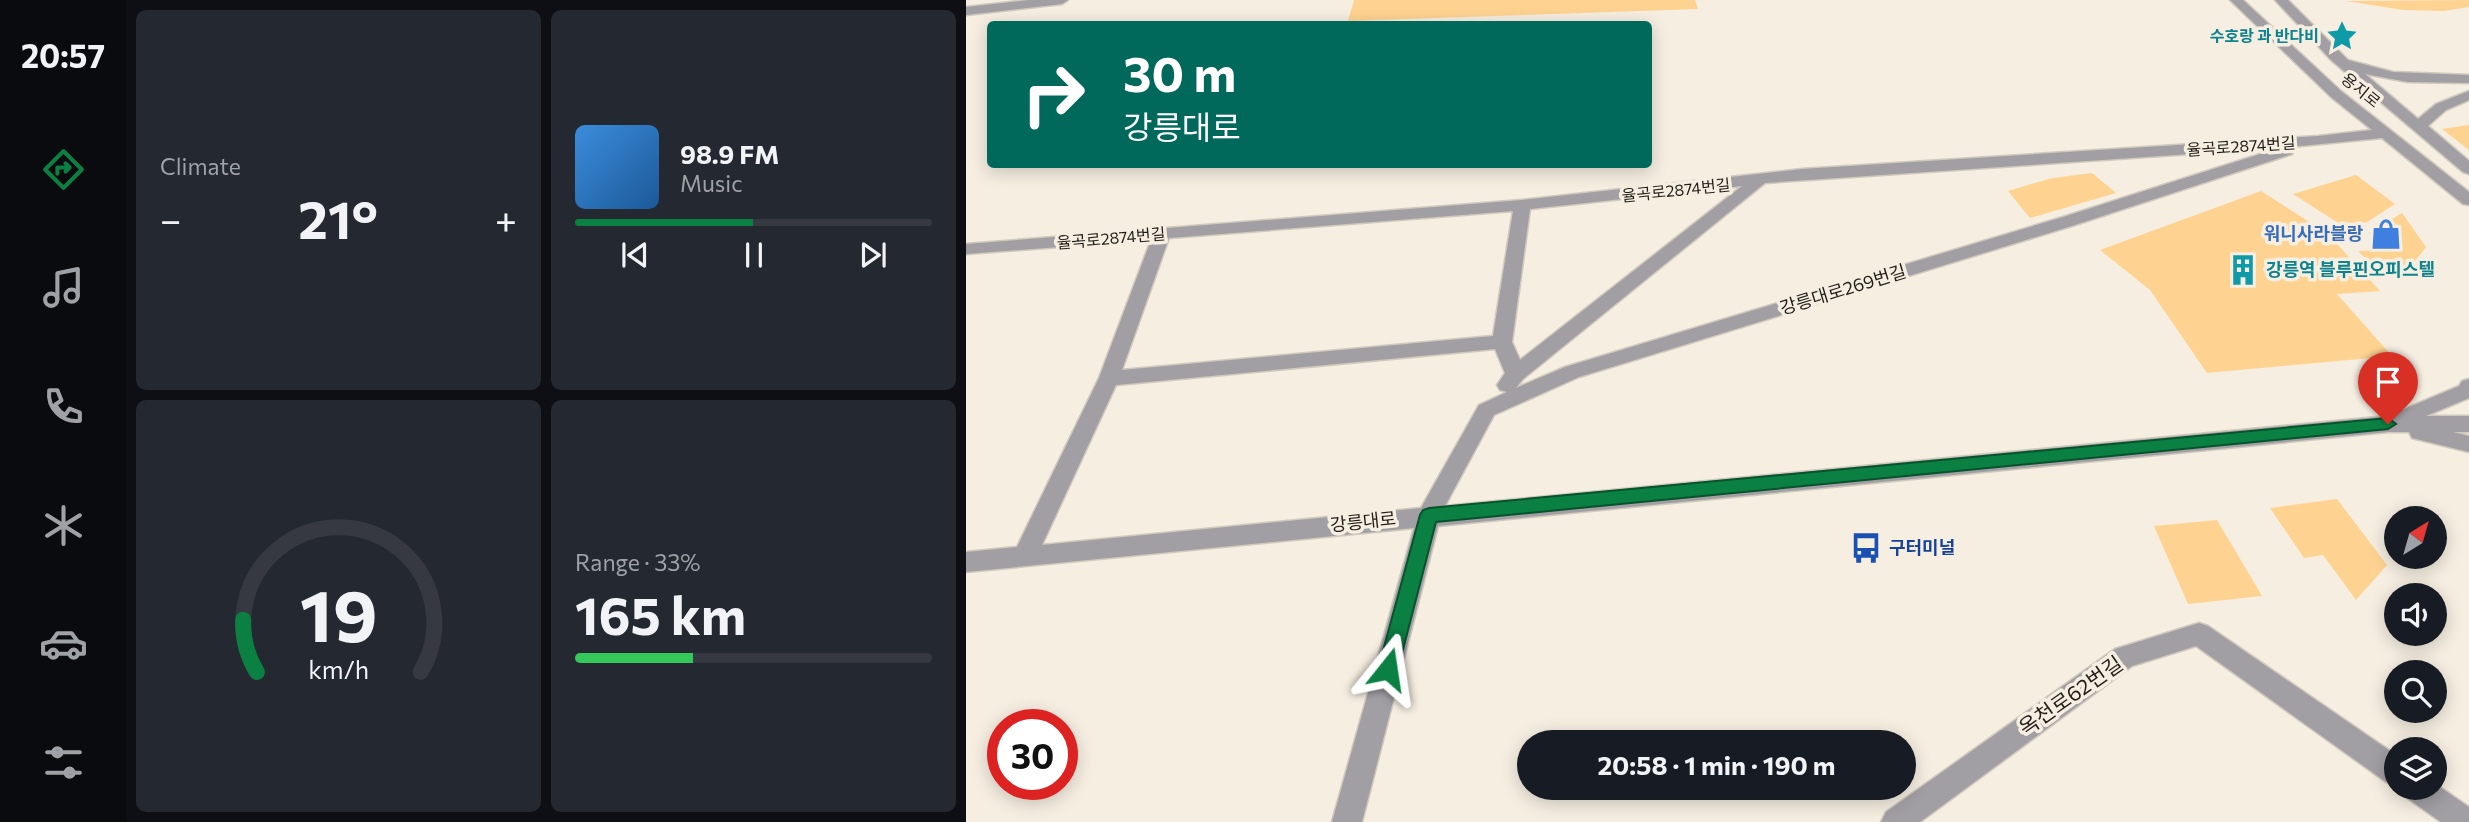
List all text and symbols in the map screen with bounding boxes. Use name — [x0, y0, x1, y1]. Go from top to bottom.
place icon: 수호랑 과 반다비 — [2325, 19, 2359, 53]
place label: 수호랑 과 반다비 — [2210, 26, 2319, 45]
text: 20:57 — [21, 35, 105, 75]
text: 30 m — [1123, 42, 1236, 102]
icon: right — [1008, 49, 1099, 140]
street label: 용지로 — [2338, 68, 2385, 111]
text: 강릉대로 — [1123, 106, 1241, 146]
street label: 율곡로2874번길 — [2186, 132, 2296, 159]
text: 98.9 FM — [680, 138, 779, 169]
icon: directions — [39, 145, 88, 194]
text: Climate — [160, 152, 241, 180]
text: Music — [680, 169, 743, 197]
street label: 율곡로2874번길 — [1621, 174, 1731, 205]
text: 21° — [298, 186, 378, 250]
text: − — [160, 195, 182, 242]
text: + — [495, 195, 517, 242]
shop icon: 워니사라블랑 — [2369, 217, 2403, 251]
place label: 워니사라블랑 — [2264, 222, 2363, 244]
street label: 율곡로2874번길 — [1056, 223, 1166, 252]
icon: previous — [616, 236, 654, 274]
icon: pause — [735, 236, 773, 274]
icon: next — [854, 236, 892, 274]
building icon: 강릉역 블루핀오피스텔 — [2226, 253, 2260, 287]
place label: 강릉역 블루핀오피스텔 — [2266, 258, 2435, 280]
street label: 강릉대로269번길 — [1777, 259, 1909, 319]
icon: music — [39, 263, 88, 312]
pin — [2358, 352, 2418, 424]
icon: arrive — [2369, 363, 2407, 401]
icon: phone — [39, 382, 88, 431]
icon: climate — [39, 501, 88, 550]
north arrow — [2384, 506, 2446, 569]
map controls — [2384, 506, 2447, 800]
street label: 강릉대로 — [1329, 507, 1397, 535]
bus stop icon: 구터미널 — [1849, 531, 1883, 565]
place label: 구터미널 — [1889, 536, 1955, 558]
text: Range · 33% — [575, 548, 701, 576]
text: 19 — [300, 568, 377, 657]
text: 165 km — [575, 582, 746, 646]
button: sound — [2384, 583, 2447, 646]
icon: car — [39, 619, 88, 668]
position arrow — [1351, 632, 1425, 706]
street label: 옥천로62번길 — [2013, 650, 2127, 740]
text: km/h — [308, 654, 369, 684]
button: search — [2384, 660, 2447, 723]
speed limit sign: 30 — [987, 709, 1078, 800]
button: layers — [2384, 737, 2447, 800]
icon: filters — [39, 738, 88, 787]
text: 20:58 · 1 min · 190 m — [1597, 749, 1836, 780]

